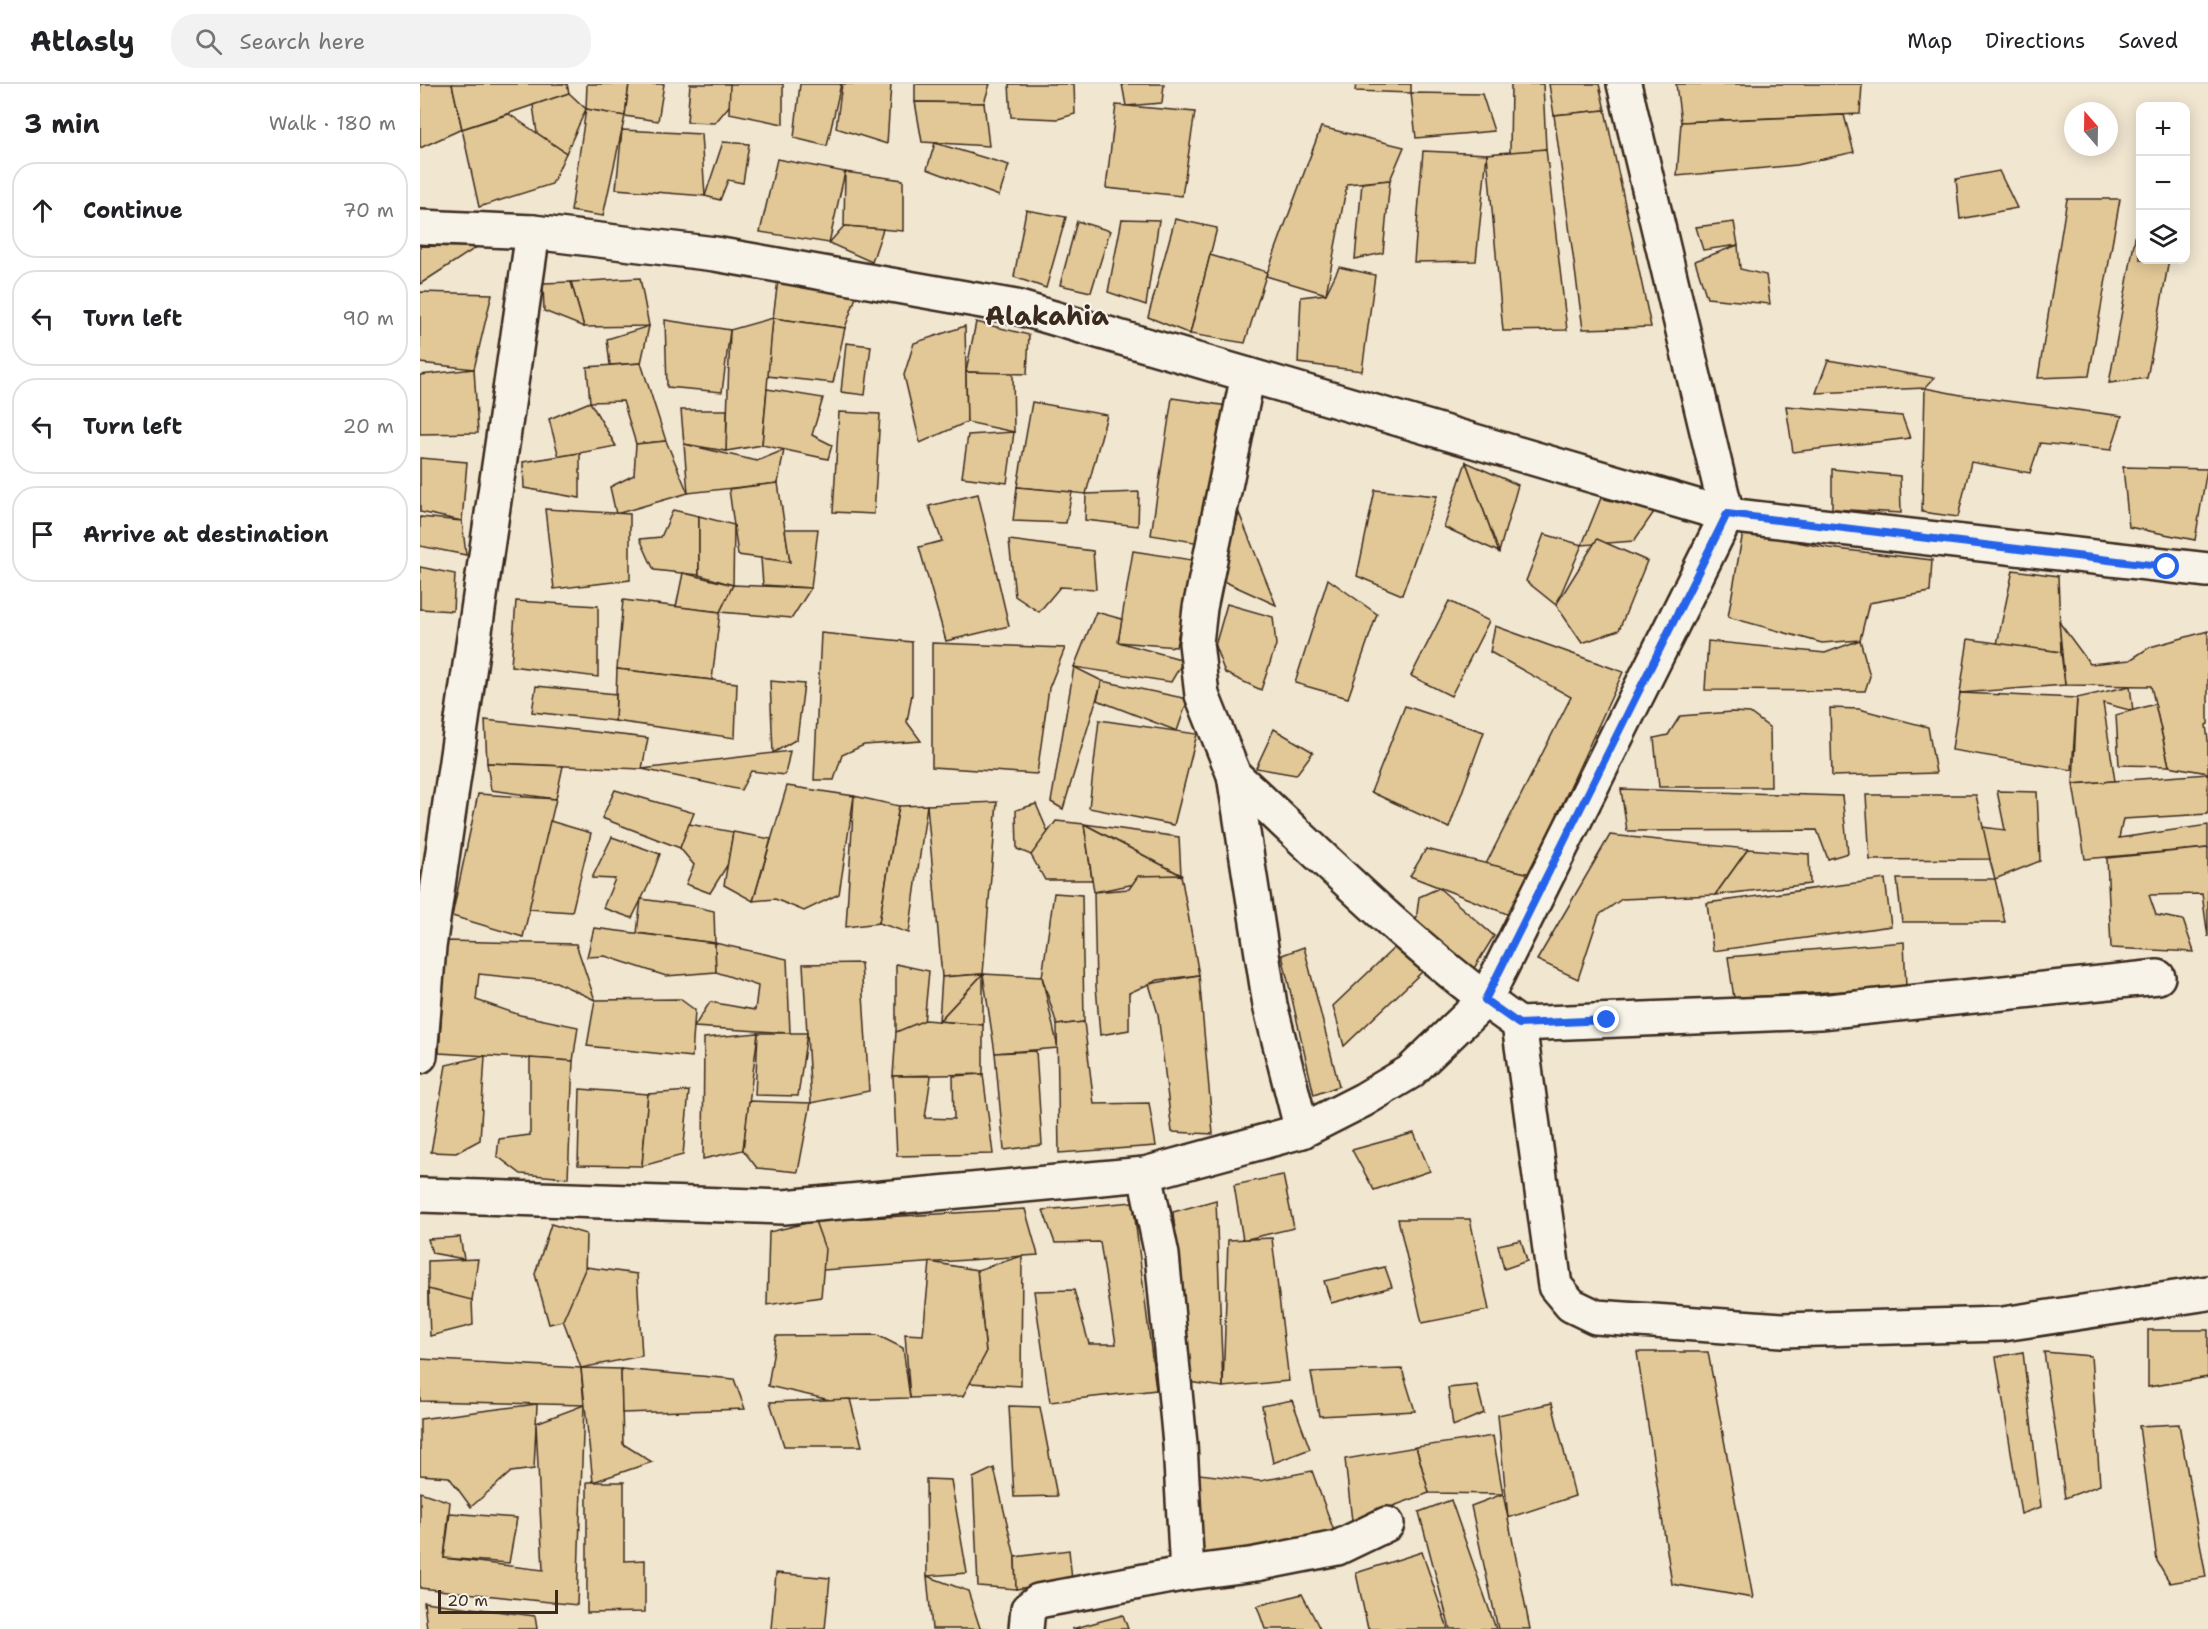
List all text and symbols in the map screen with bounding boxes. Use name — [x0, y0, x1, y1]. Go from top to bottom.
search box — [171, 14, 591, 68]
text: Atlasly — [30, 22, 135, 60]
icon: search — [192, 25, 225, 58]
text: Search here — [240, 27, 365, 56]
text: Map — [1907, 27, 1952, 55]
text: Directions — [1985, 27, 2085, 55]
text: Saved — [2118, 27, 2178, 55]
north arrow — [2064, 102, 2118, 156]
map controls — [2136, 102, 2190, 264]
button: + — [2136, 102, 2190, 156]
text: 3 min — [24, 106, 100, 141]
text: Walk · 180 m — [269, 110, 396, 136]
button: − — [2136, 156, 2190, 210]
icon: ahead — [26, 194, 59, 227]
text: Continue — [83, 196, 183, 225]
text: 70 m — [342, 197, 394, 223]
button: layers — [2136, 210, 2190, 264]
district label: Alakahia — [985, 298, 1109, 333]
icon: left — [26, 302, 59, 335]
text: Turn left — [83, 304, 182, 333]
text: 90 m — [342, 305, 394, 331]
icon: left — [26, 410, 59, 443]
text: Turn left — [83, 412, 182, 441]
text: 20 m — [343, 413, 394, 439]
icon: arrive — [26, 518, 59, 551]
text: Arrive at destination — [83, 520, 329, 549]
route start — [2153, 553, 2179, 579]
route end — [1593, 1006, 1619, 1032]
scale bar — [438, 1587, 558, 1614]
text: 20 m — [447, 1590, 488, 1611]

